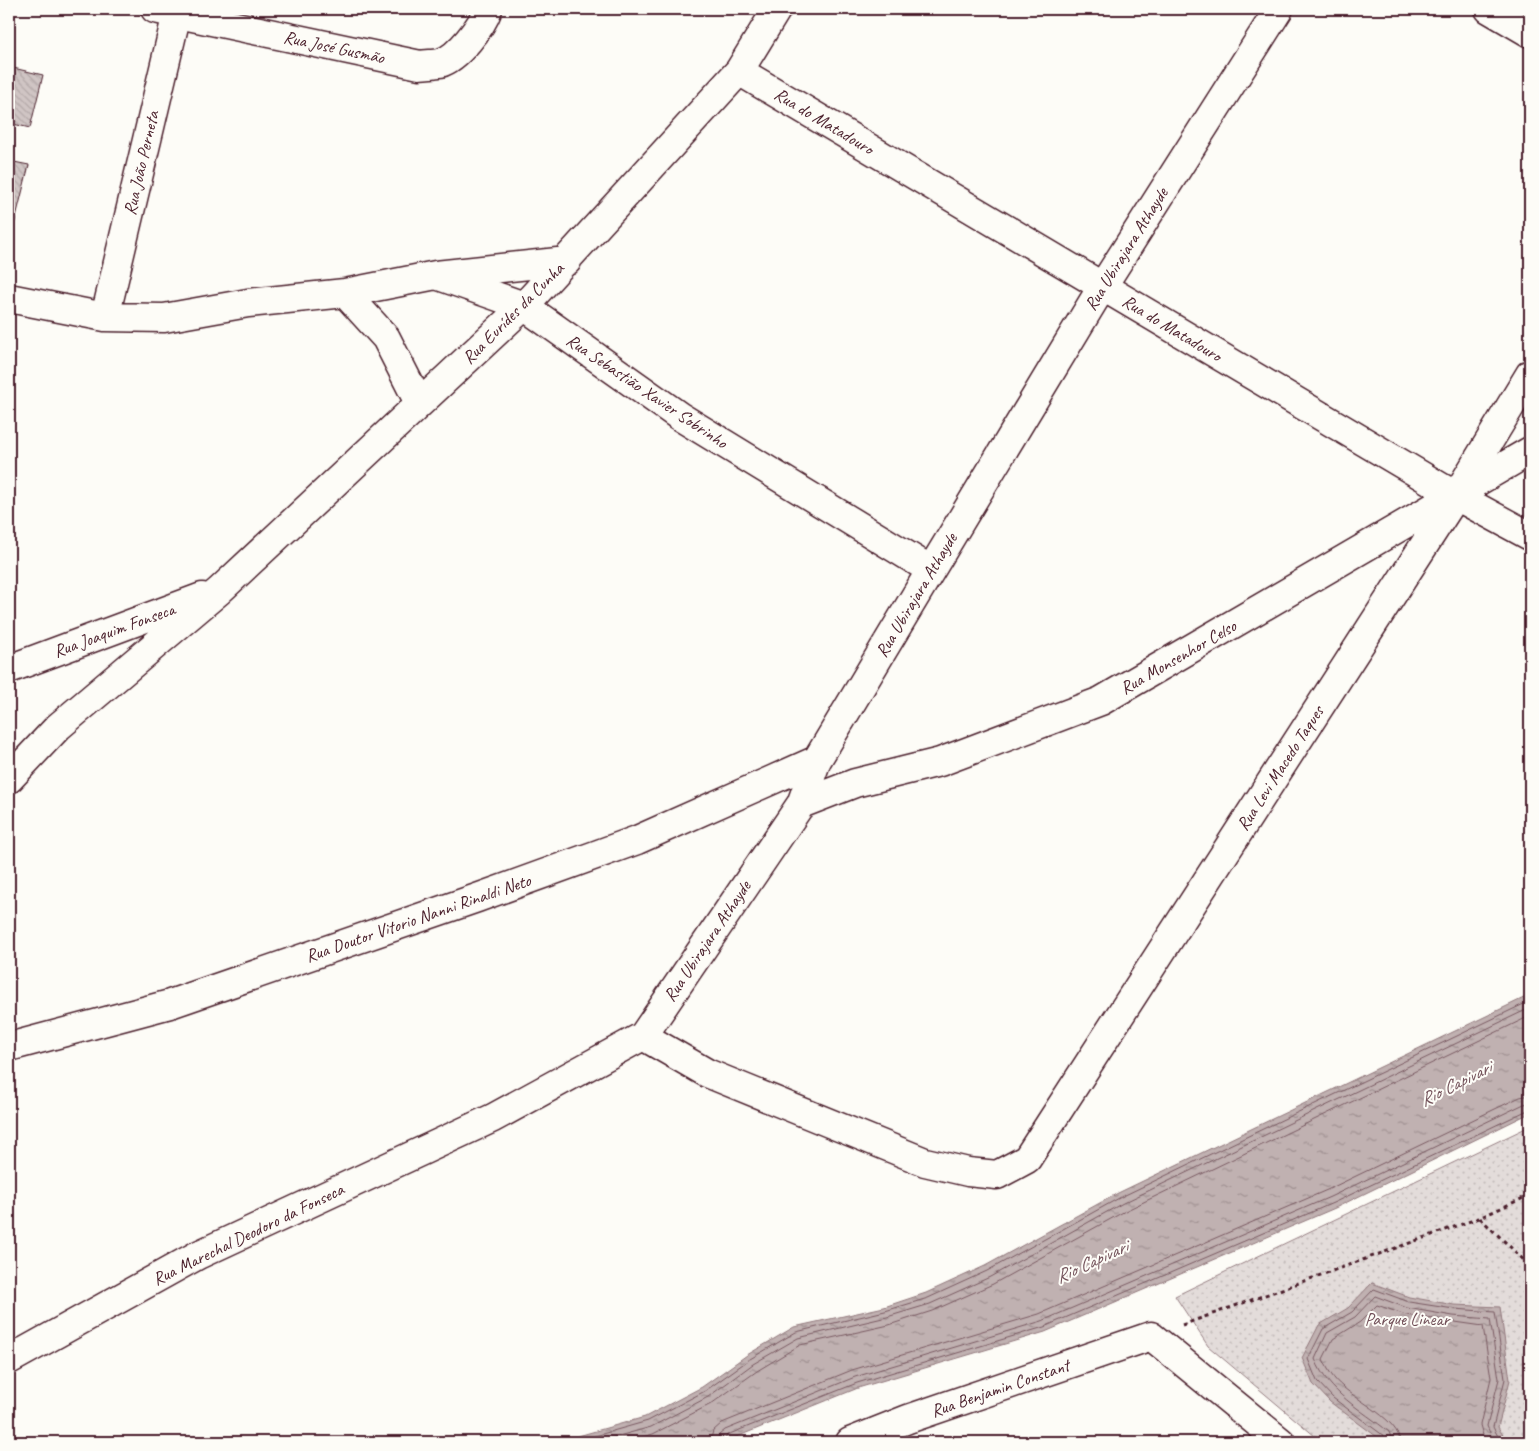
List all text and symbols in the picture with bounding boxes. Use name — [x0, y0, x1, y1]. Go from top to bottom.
street label: Rua José Gusmão — [282, 26, 388, 69]
street label: Rua do Matadouro — [770, 83, 879, 160]
street label: Rua João Perneta — [118, 108, 164, 217]
street label: Rua Ubirajara Athayde — [1079, 183, 1173, 315]
street label: Rua Eurídes da Cunha — [458, 257, 569, 368]
street label: Rua do Matadouro — [1118, 290, 1227, 367]
street label: Rua Sebastião Xavier Sobrinho — [562, 329, 733, 454]
street label: Rua Ubirajara Athayde — [870, 528, 962, 661]
street label: Rua Joaquim Fonseca — [50, 597, 179, 662]
street label: Rua Monsenhor Celso — [1116, 614, 1241, 699]
street label: Rua Levi Macedo Taques — [1231, 700, 1330, 835]
street label: Rua Doutor Vitorio Nanni Rinaldi Neto — [303, 869, 535, 967]
street label: Rua Ubirajara Athayde — [659, 876, 756, 1006]
water label: Rio Capivari — [1416, 1054, 1499, 1112]
street label: Rua Marechal Deodoro da Fonseca — [149, 1178, 348, 1290]
water label: Rio Capivari — [1051, 1233, 1135, 1289]
park label: Parque Linear — [1365, 1308, 1452, 1330]
street label: Rua Benjamin Constant — [928, 1353, 1075, 1422]

